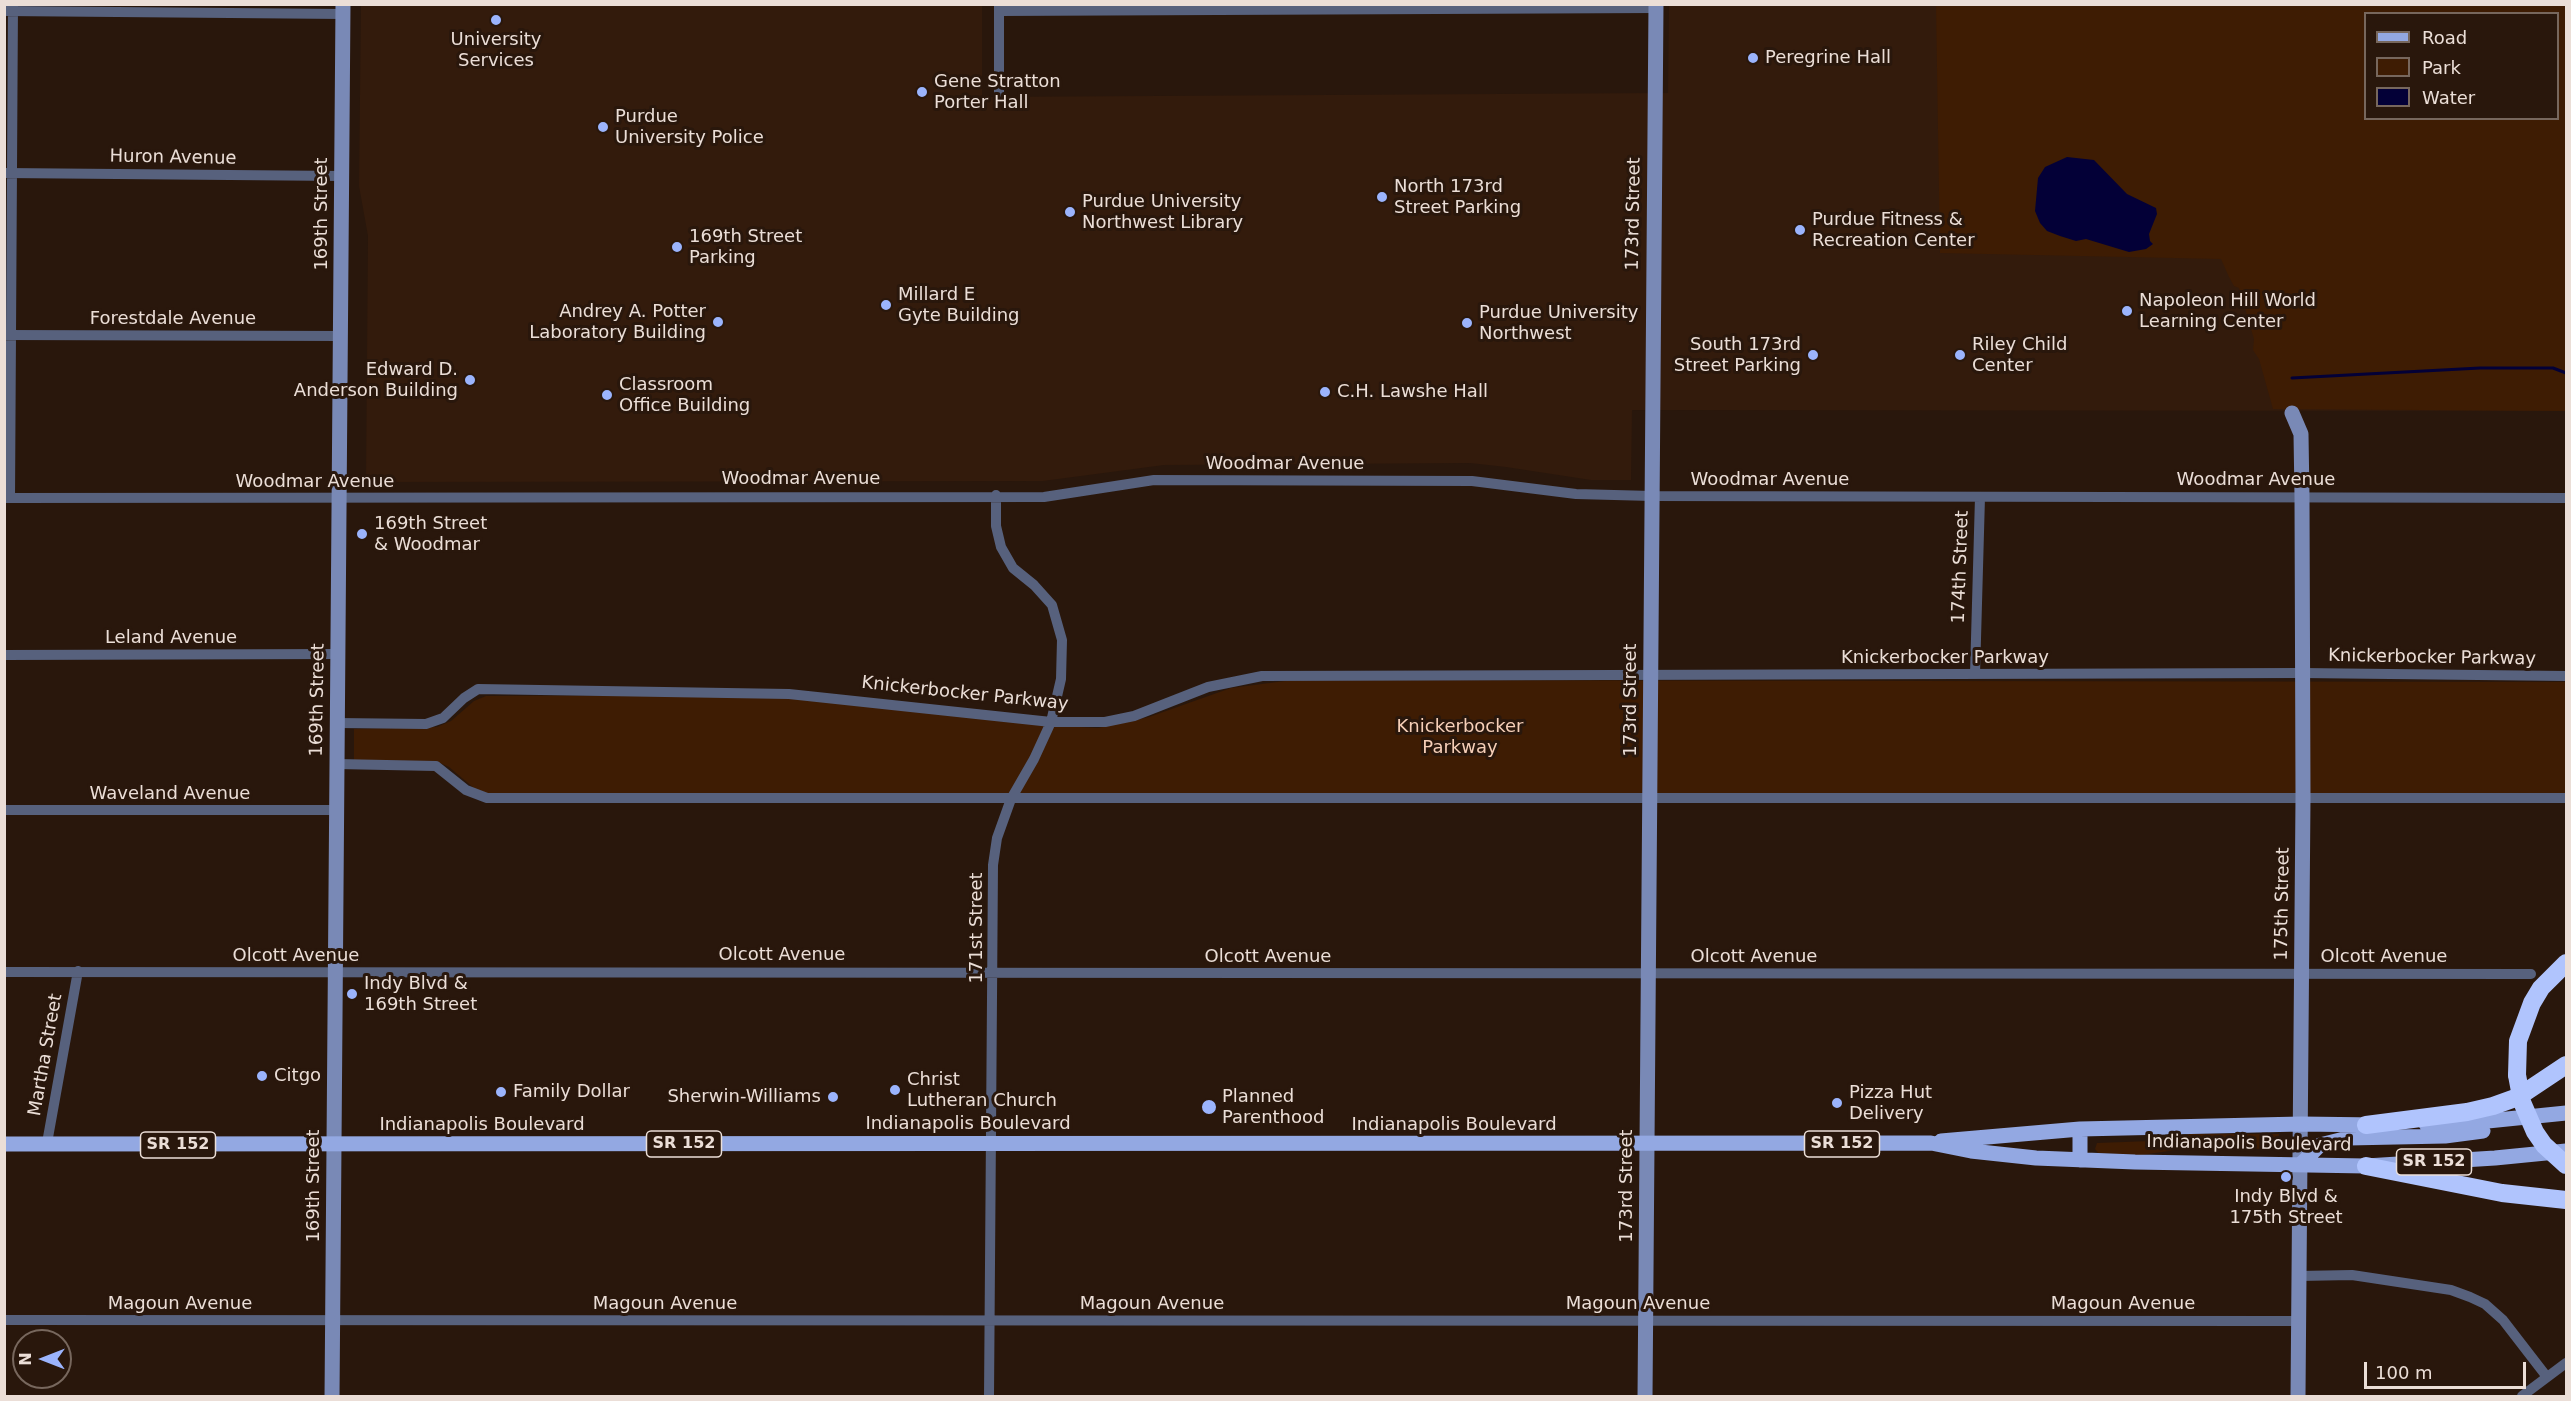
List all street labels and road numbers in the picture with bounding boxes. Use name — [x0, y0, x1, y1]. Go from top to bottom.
street label: Huron Avenue — [109, 146, 237, 170]
street label: 169th Street — [311, 157, 333, 271]
street label: 173rd Street — [1622, 157, 1646, 271]
street label: Forestdale Avenue — [90, 308, 256, 330]
street label: Woodmar Avenue — [1206, 453, 1364, 475]
street label: Woodmar Avenue — [722, 468, 880, 490]
street label: Woodmar Avenue — [1691, 469, 1849, 491]
street label: Woodmar Avenue — [2177, 469, 2335, 491]
street label: Woodmar Avenue — [236, 471, 394, 493]
street label: 174th Street — [1948, 510, 1974, 624]
street label: Leland Avenue — [105, 627, 237, 649]
street label: 169th Street — [306, 643, 330, 757]
street label: 173rd Street — [1620, 643, 1642, 757]
street label: Knickerbocker Parkway — [2328, 645, 2536, 671]
street label: Knickerbocker Parkway — [1841, 647, 2049, 669]
street label: Knickerbocker Parkway — [860, 672, 1070, 716]
street label: Waveland Avenue — [90, 783, 250, 805]
street label: 175th Street — [2271, 847, 2295, 961]
street label: 171st Street — [966, 872, 988, 984]
street label: Olcott Avenue — [719, 944, 845, 966]
street label: Olcott Avenue — [233, 945, 359, 967]
street label: Olcott Avenue — [1205, 946, 1331, 968]
street label: Olcott Avenue — [1691, 946, 1817, 968]
street label: Olcott Avenue — [2321, 946, 2447, 968]
street label: Martha Street — [25, 992, 67, 1118]
street label: Indianapolis Boulevard — [865, 1113, 1071, 1135]
street label: Indianapolis Boulevard — [379, 1114, 585, 1136]
street label: Indianapolis Boulevard — [1351, 1114, 1557, 1136]
street label: 169th Street — [303, 1129, 325, 1243]
street label: 173rd Street — [1616, 1129, 1638, 1243]
road number: SR 152 — [646, 1131, 722, 1157]
road number: SR 152 — [1804, 1131, 1880, 1157]
street label: Indianapolis Boulevard — [2146, 1131, 2352, 1157]
road number: SR 152 — [140, 1132, 216, 1158]
road number: SR 152 — [2396, 1149, 2472, 1175]
street label: Magoun Avenue — [108, 1293, 252, 1315]
street label: Magoun Avenue — [593, 1293, 737, 1315]
street label: Magoun Avenue — [1080, 1293, 1224, 1315]
street label: Magoun Avenue — [1566, 1293, 1710, 1315]
street label: Magoun Avenue — [2051, 1293, 2195, 1315]

